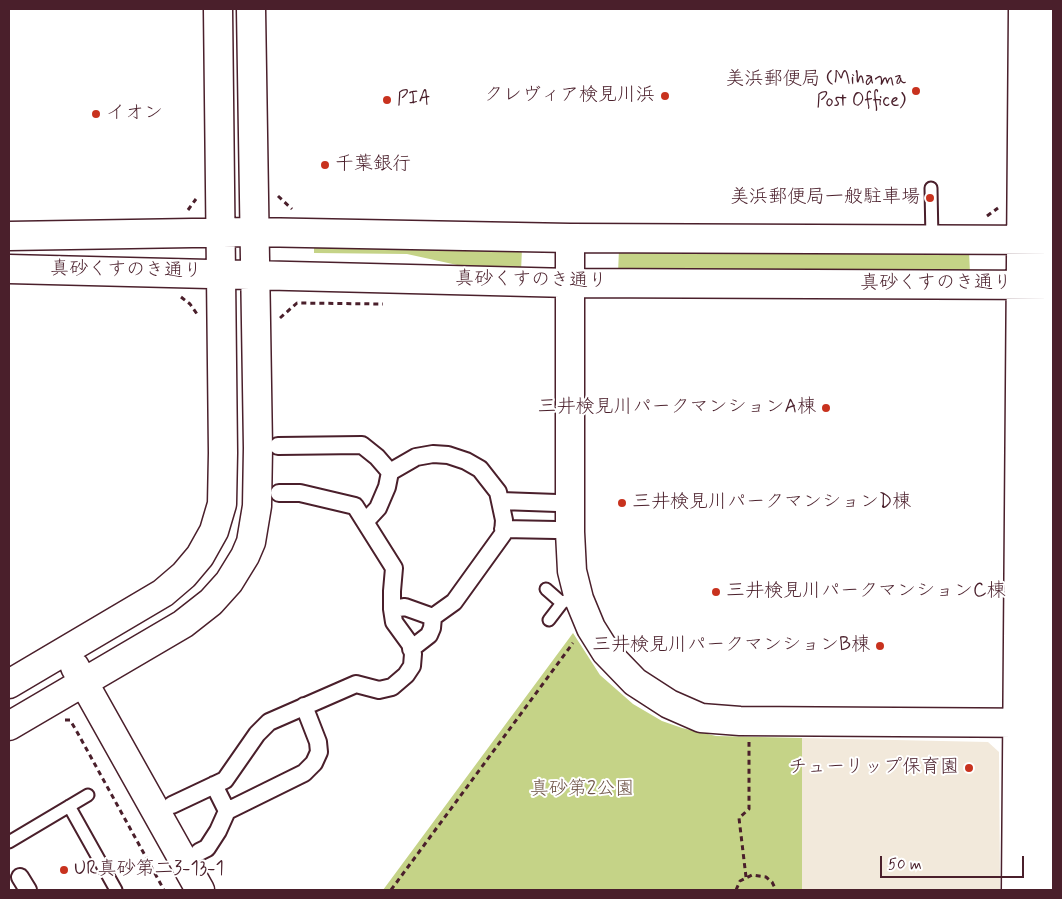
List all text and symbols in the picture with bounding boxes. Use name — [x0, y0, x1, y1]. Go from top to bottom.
place label: 美浜郵便局 (Mihama Post Office) — [726, 69, 906, 113]
place label: クレヴィア検見川浜 — [484, 85, 655, 107]
marker: 美浜郵便局 (Mihama Post Office) — [910, 85, 922, 97]
place label: PIA — [397, 89, 430, 111]
marker: クレヴィア検見川浜 — [659, 90, 671, 102]
marker: PIA — [381, 94, 393, 106]
place label: イオン — [106, 103, 163, 125]
marker: イオン — [90, 108, 102, 120]
place label: 千葉銀行 — [335, 154, 411, 176]
marker: 千葉銀行 — [319, 159, 331, 171]
place label: 美浜郵便局一般駐車場 — [730, 187, 920, 209]
marker: 美浜郵便局一般駐車場 — [924, 192, 936, 204]
street label: 真砂くすのき通り — [50, 258, 202, 284]
street label: 真砂くすのき通り — [455, 268, 607, 294]
street label: 真砂くすのき通り — [860, 273, 1012, 295]
place label: 三井検見川パークマンションA棟 — [538, 397, 816, 419]
marker: 三井検見川パークマンションA棟 — [820, 402, 832, 414]
place label: 三井検見川パークマンションD棟 — [632, 492, 911, 514]
marker: 三井検見川パークマンションD棟 — [616, 497, 628, 509]
place label: 三井検見川パークマンションC棟 — [726, 581, 1006, 603]
marker: 三井検見川パークマンションC棟 — [710, 586, 722, 598]
place label: 三井検見川パークマンションB棟 — [592, 635, 870, 657]
marker: 三井検見川パークマンションB棟 — [874, 640, 886, 652]
place label: チューリップ保育園 — [788, 757, 959, 779]
marker: チューリップ保育園 — [963, 762, 975, 774]
park label: 真砂第2公園 — [530, 779, 634, 801]
scale bar — [882, 846, 1026, 878]
text: 50 m — [888, 855, 922, 875]
place label: UR真砂第二3-13-1 — [74, 859, 224, 881]
marker: UR真砂第二3-13-1 — [58, 864, 70, 876]

